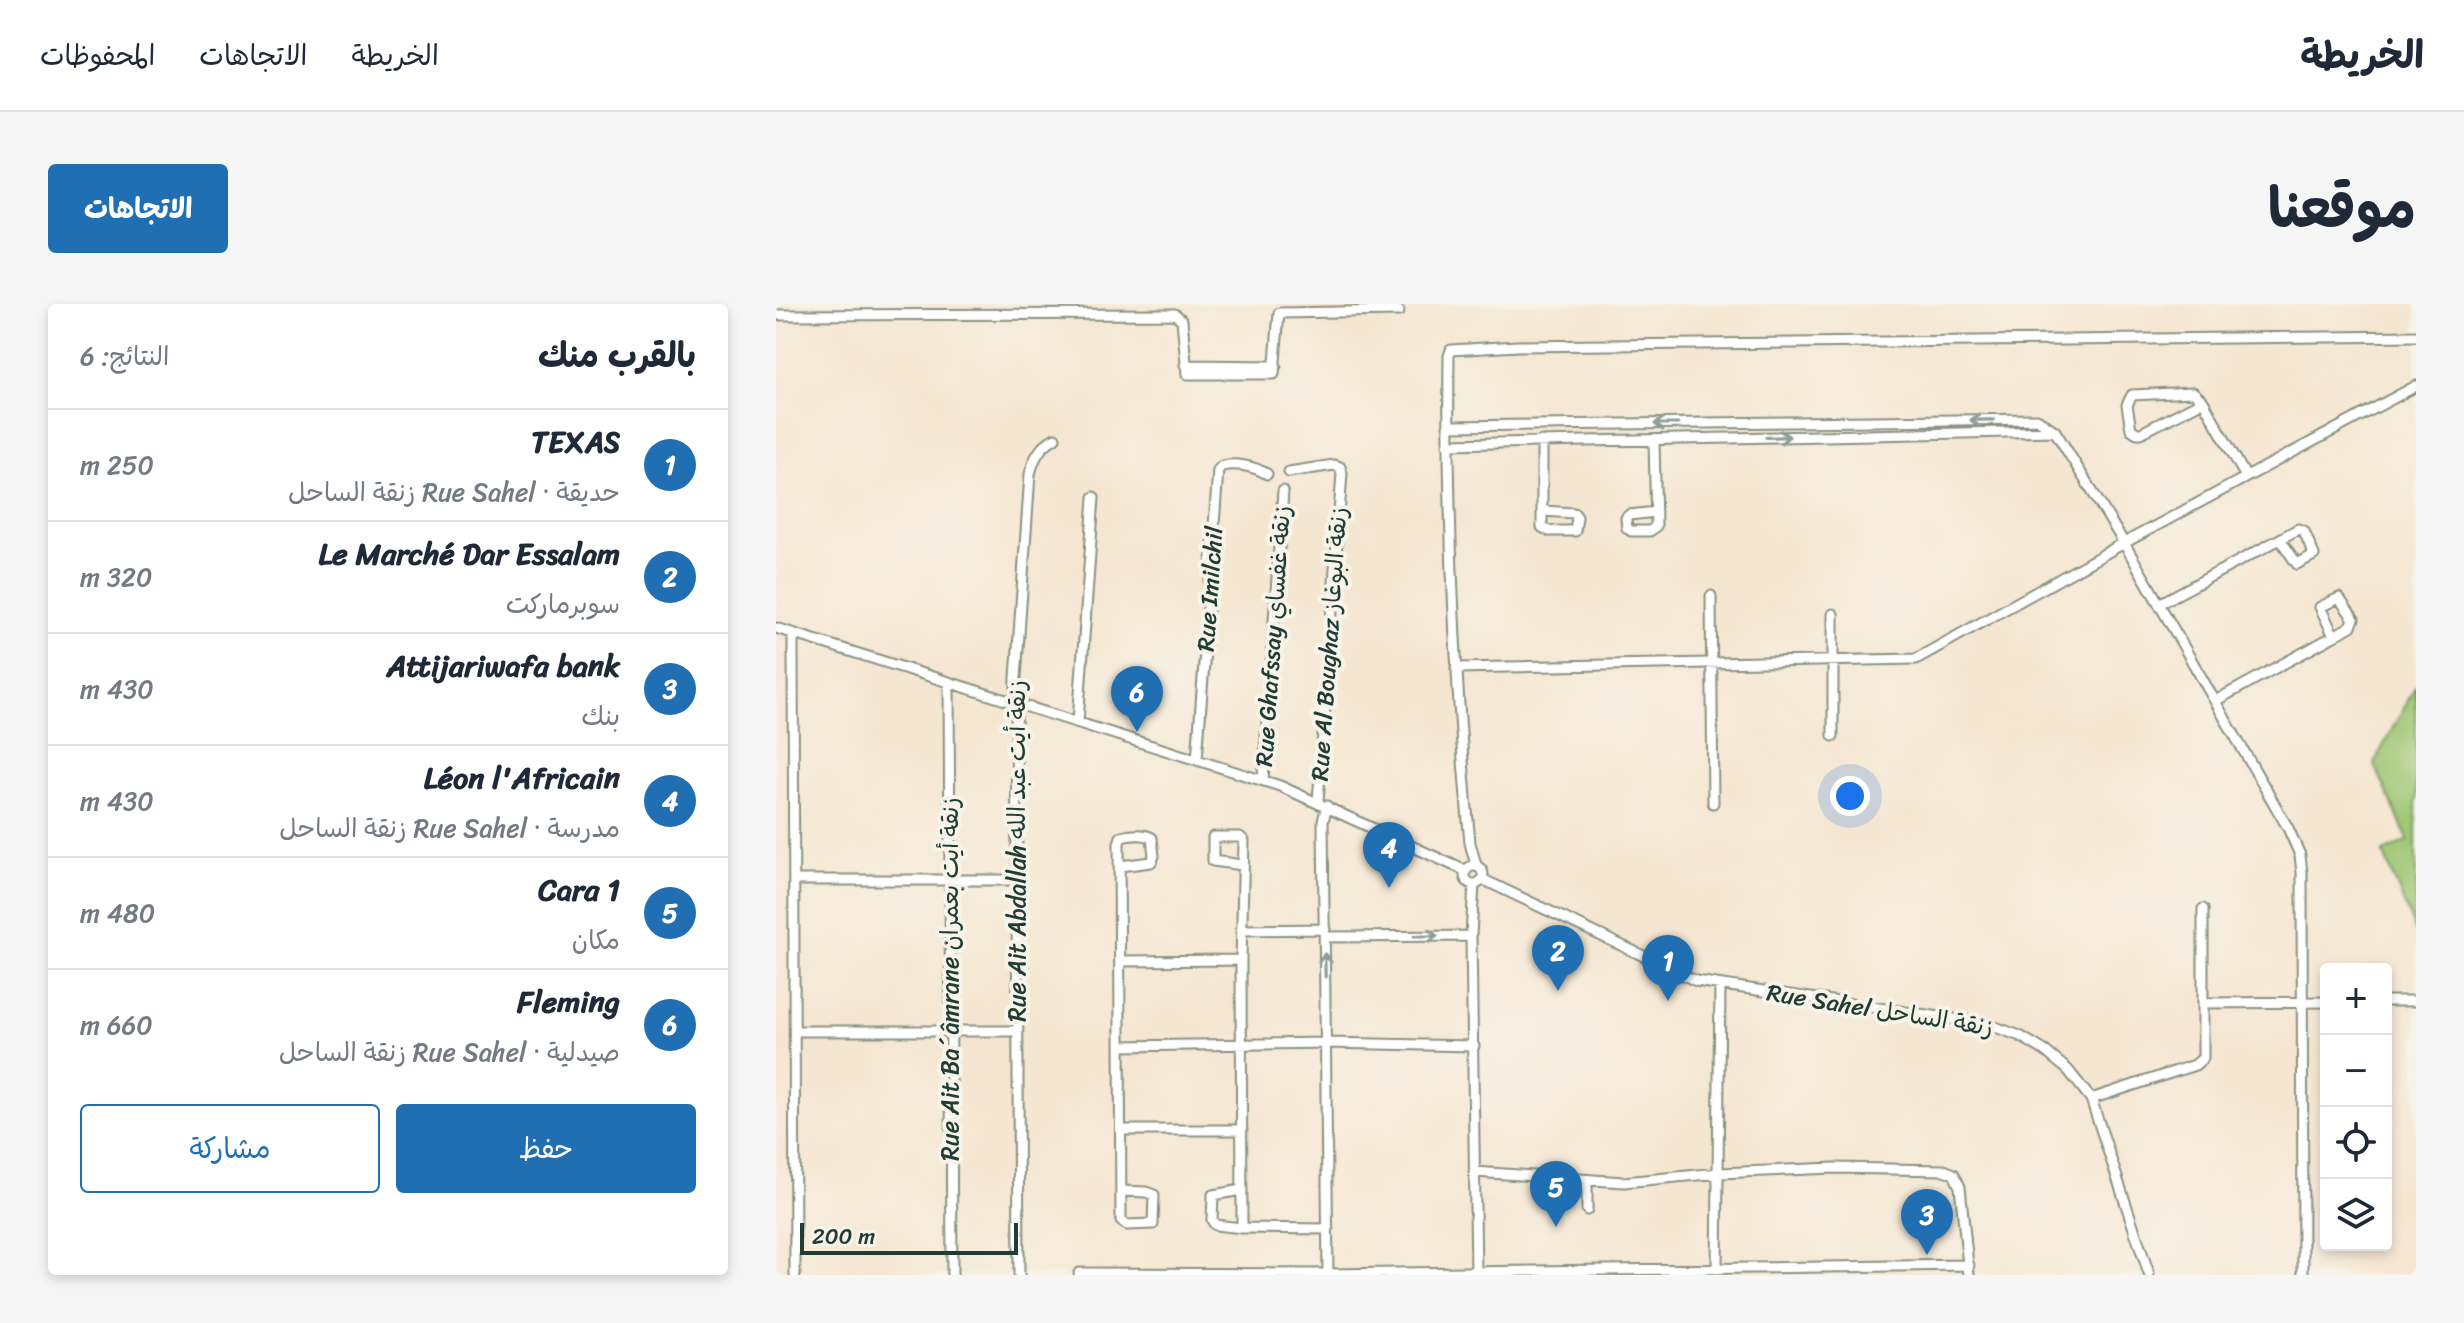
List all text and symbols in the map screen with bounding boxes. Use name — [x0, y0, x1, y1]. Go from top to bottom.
text: الخريطة — [2300, 22, 2424, 89]
text: المحفوظات — [40, 31, 155, 80]
text: الاتجاهات — [199, 31, 307, 80]
text: الخريطة — [351, 31, 439, 80]
text: موقعنا — [2268, 159, 2416, 258]
button: الاتجاهات — [48, 164, 228, 253]
text: بالقرب منك — [538, 326, 696, 386]
text: النتائج: 6 — [80, 333, 169, 379]
one-way arrow — [1969, 412, 1996, 427]
text: TEXAS — [531, 415, 620, 469]
one-way arrow — [1653, 416, 1680, 432]
one-way arrow — [1764, 430, 1791, 445]
text: 250 m — [80, 442, 154, 488]
text: 1 — [664, 442, 676, 488]
text: حديقة · Rue Sahel زنقة الساحل — [288, 469, 620, 515]
street label: Rue Ghafssay زنقة غفساي — [1243, 504, 1303, 768]
street label: Rue Al Boughaz زنقة البوغاز — [1298, 506, 1360, 782]
street label: Rue Imilchil — [1185, 524, 1235, 653]
text: Le Marché Dar Essalam — [318, 527, 620, 581]
text: 320 m — [80, 554, 152, 600]
text: 2 — [663, 554, 678, 600]
text: سوبرماركت — [506, 581, 620, 627]
text: Attijariwafa bank — [387, 639, 620, 693]
text: 430 m — [80, 666, 154, 712]
text: 3 — [663, 666, 677, 712]
pin: 6 — [1111, 666, 1163, 732]
street label: Rue Ait Abdallah زنقة أيت عبد الله — [996, 680, 1038, 1022]
text: بنك — [581, 693, 620, 739]
text: Léon l'Africain — [424, 751, 620, 805]
your location — [1830, 776, 1870, 816]
text: 430 m — [80, 778, 154, 824]
text: 4 — [662, 778, 678, 824]
street label: Rue Ait Ba´âmrane زنقة أيت بعمران — [929, 797, 971, 1161]
text: مدرسة · Rue Sahel زنقة الساحل — [279, 805, 620, 851]
pin: 4 — [1363, 822, 1415, 888]
text: Cara 1 — [538, 863, 620, 917]
text: 480 m — [80, 890, 155, 936]
text: 5 — [662, 890, 678, 936]
text: مكان — [572, 917, 620, 963]
pin: 2 — [1532, 925, 1584, 991]
one-way arrow — [1412, 928, 1439, 944]
pin: 1 — [1642, 935, 1694, 1001]
one-way arrow — [1317, 952, 1333, 979]
map controls — [2320, 963, 2392, 1251]
button: + — [2320, 963, 2392, 1035]
street label: Rue Sahel زنقة الساحل — [1764, 971, 1996, 1049]
text: Fleming — [517, 975, 620, 1029]
text: 660 m — [80, 1002, 153, 1048]
text: 6 — [663, 1002, 677, 1048]
text: صيدلية · Rue Sahel زنقة الساحل — [279, 1029, 620, 1075]
button: − — [2320, 1035, 2392, 1107]
button: مشاركة — [80, 1104, 380, 1193]
button: حفظ — [396, 1104, 696, 1193]
button: locate — [2320, 1107, 2392, 1179]
pin: 5 — [1530, 1161, 1582, 1227]
button: layers — [2320, 1179, 2392, 1251]
pin: 3 — [1901, 1189, 1953, 1255]
text: 200 m — [812, 1217, 875, 1256]
scale bar — [800, 1219, 1018, 1255]

